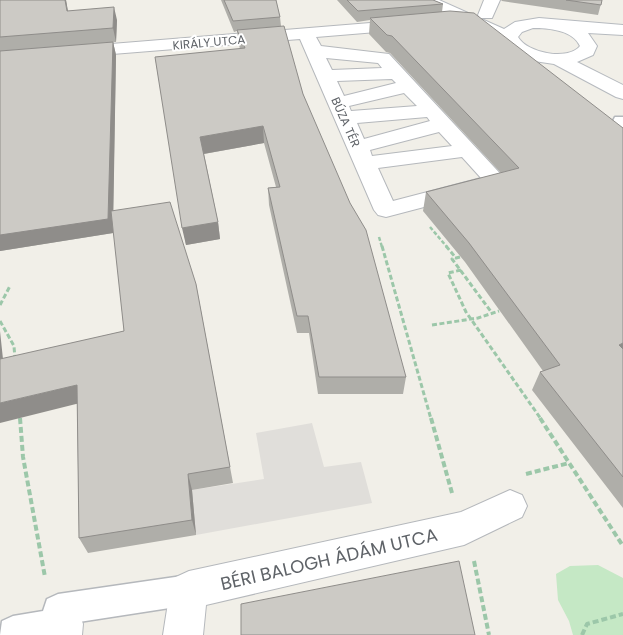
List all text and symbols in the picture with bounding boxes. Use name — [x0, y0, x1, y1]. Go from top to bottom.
street label: KIRÁLY UTCA — [172, 30, 246, 54]
street label: BÚZA TÉR — [327, 94, 365, 150]
street label: BÉRI BALOGH ÁDÁM UTCA — [218, 522, 440, 596]

